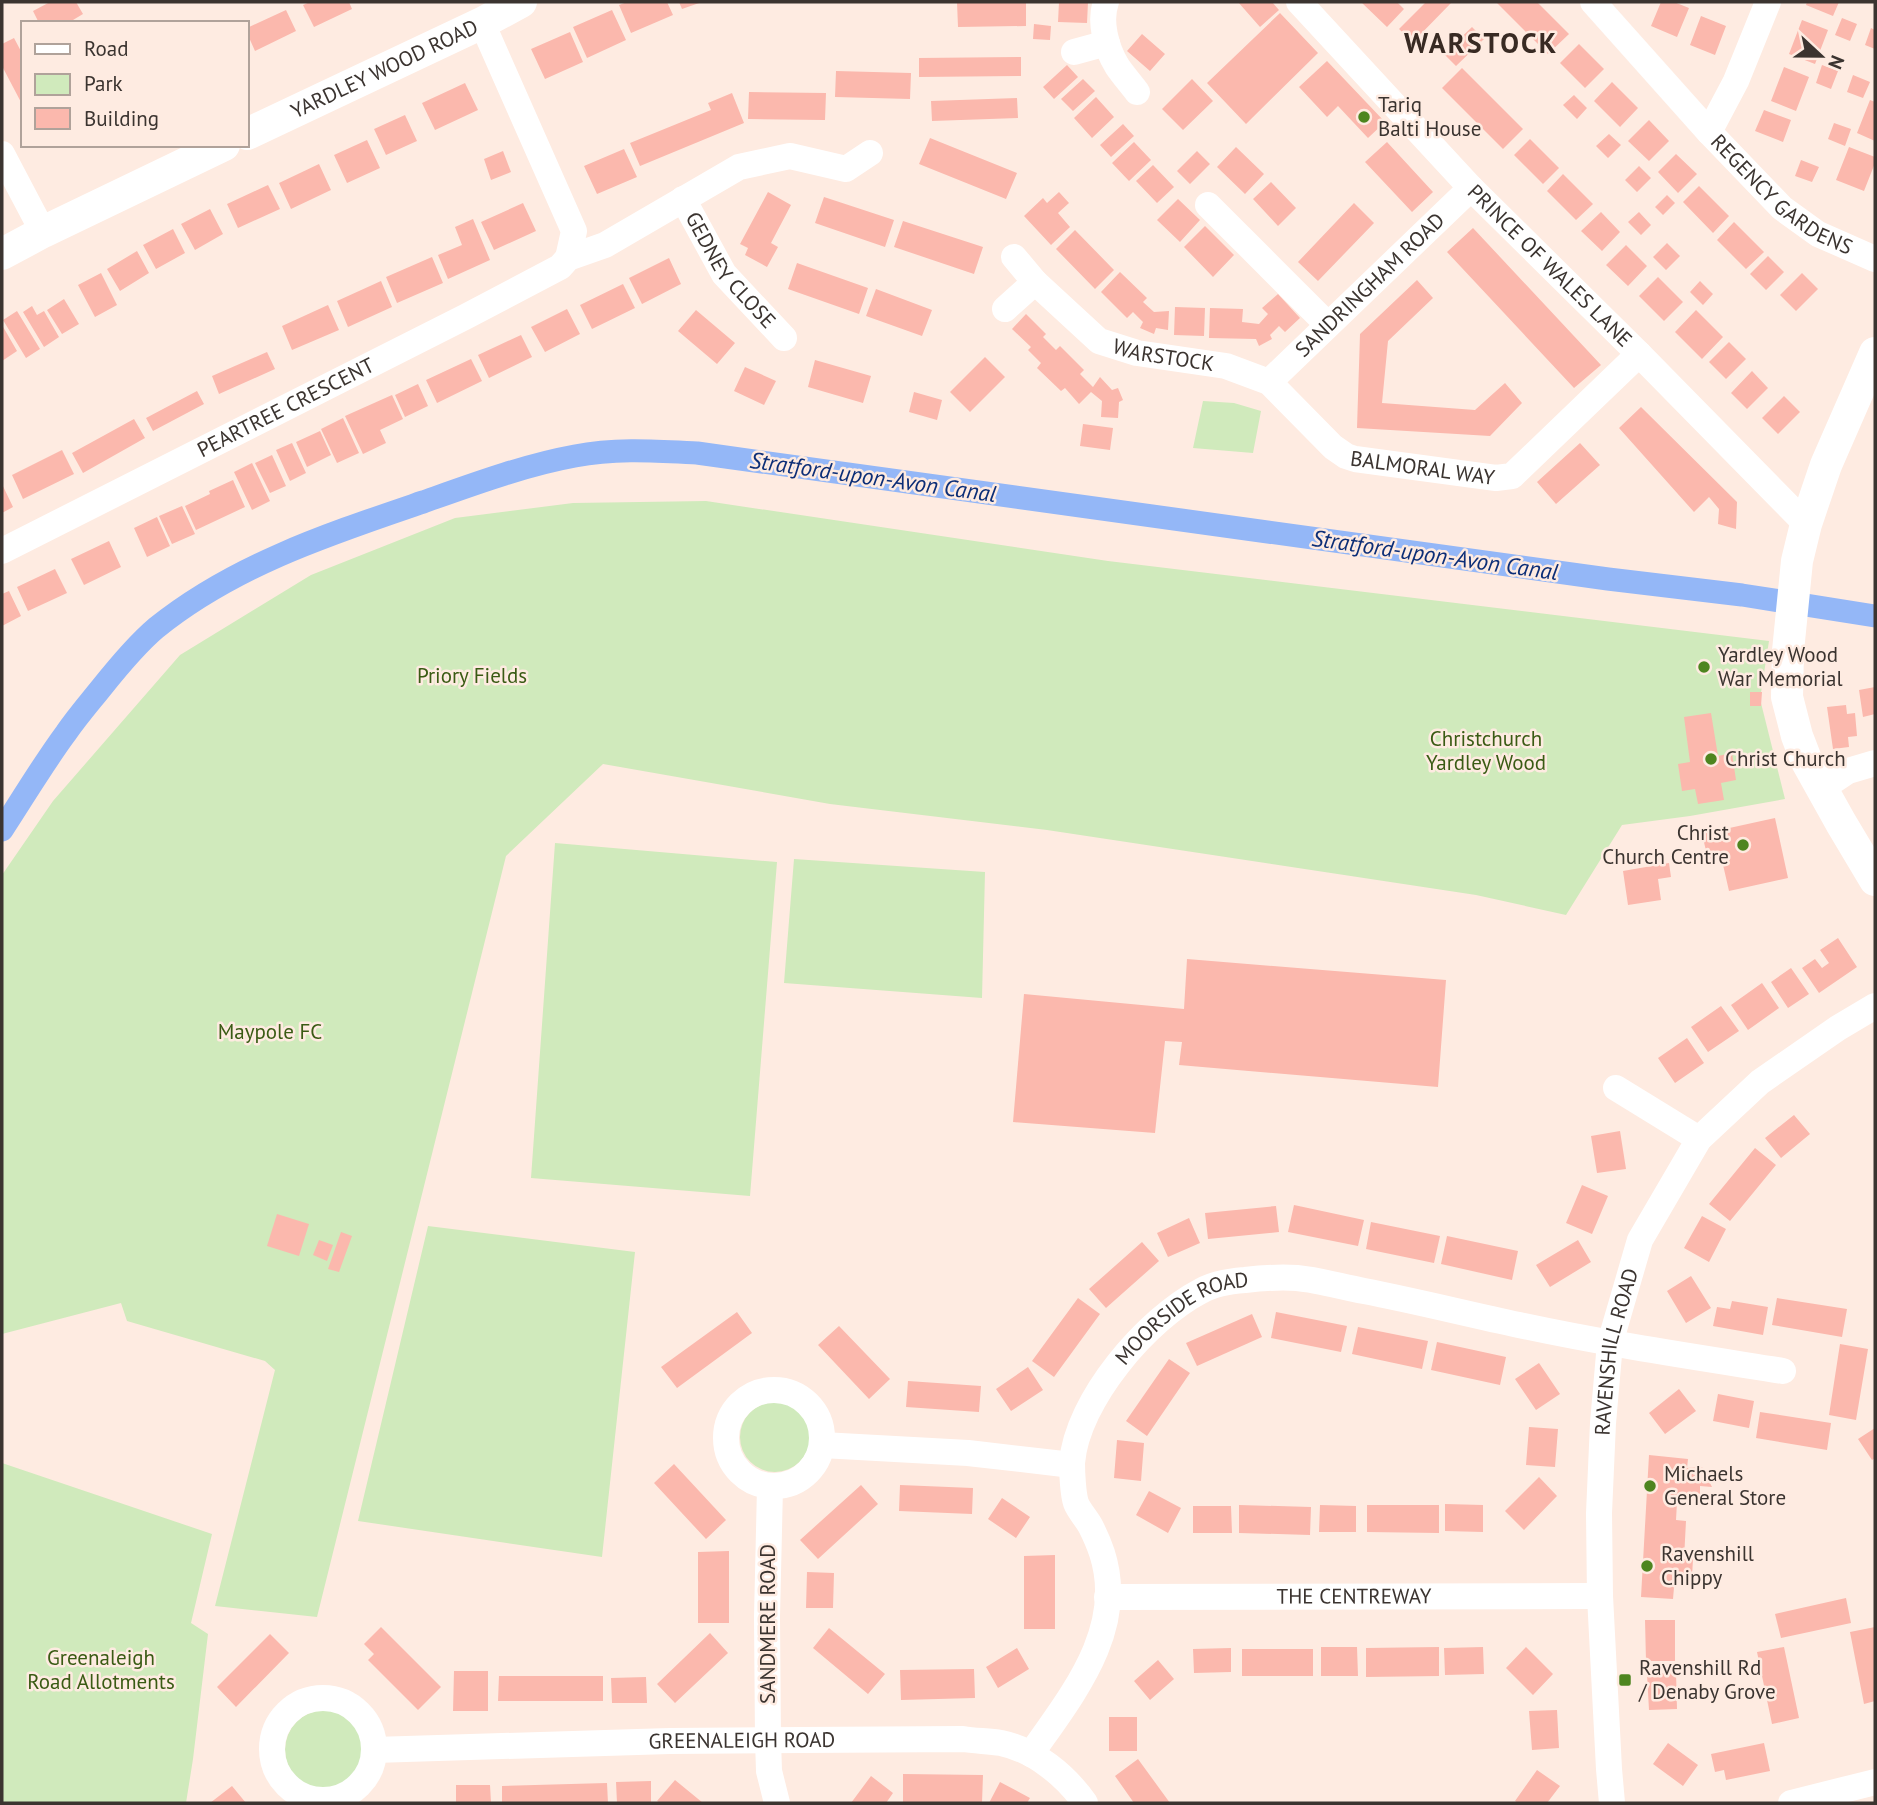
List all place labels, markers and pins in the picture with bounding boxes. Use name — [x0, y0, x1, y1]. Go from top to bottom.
place label: Tariq Balti House — [1378, 91, 1481, 142]
marker: Tariq Balti House — [1356, 109, 1372, 125]
place label: Yardley Wood War Memorial — [1718, 641, 1843, 692]
marker: Yardley Wood War Memorial — [1696, 659, 1712, 675]
place label: Christ Church — [1725, 745, 1846, 772]
marker: Christ Church — [1703, 751, 1719, 767]
place label: Christ Church Centre — [1602, 819, 1729, 870]
marker: Christ Church Centre — [1735, 837, 1751, 853]
place label: Michaels General Store — [1664, 1460, 1786, 1511]
marker: Michaels General Store — [1642, 1478, 1658, 1494]
place label: Ravenshill Chippy — [1661, 1540, 1754, 1591]
marker: Ravenshill Chippy — [1639, 1558, 1655, 1574]
place label: Ravenshill Rd / Denaby Grove — [1638, 1654, 1776, 1705]
marker: Ravenshill Rd / Denaby Grove — [1617, 1672, 1633, 1688]

